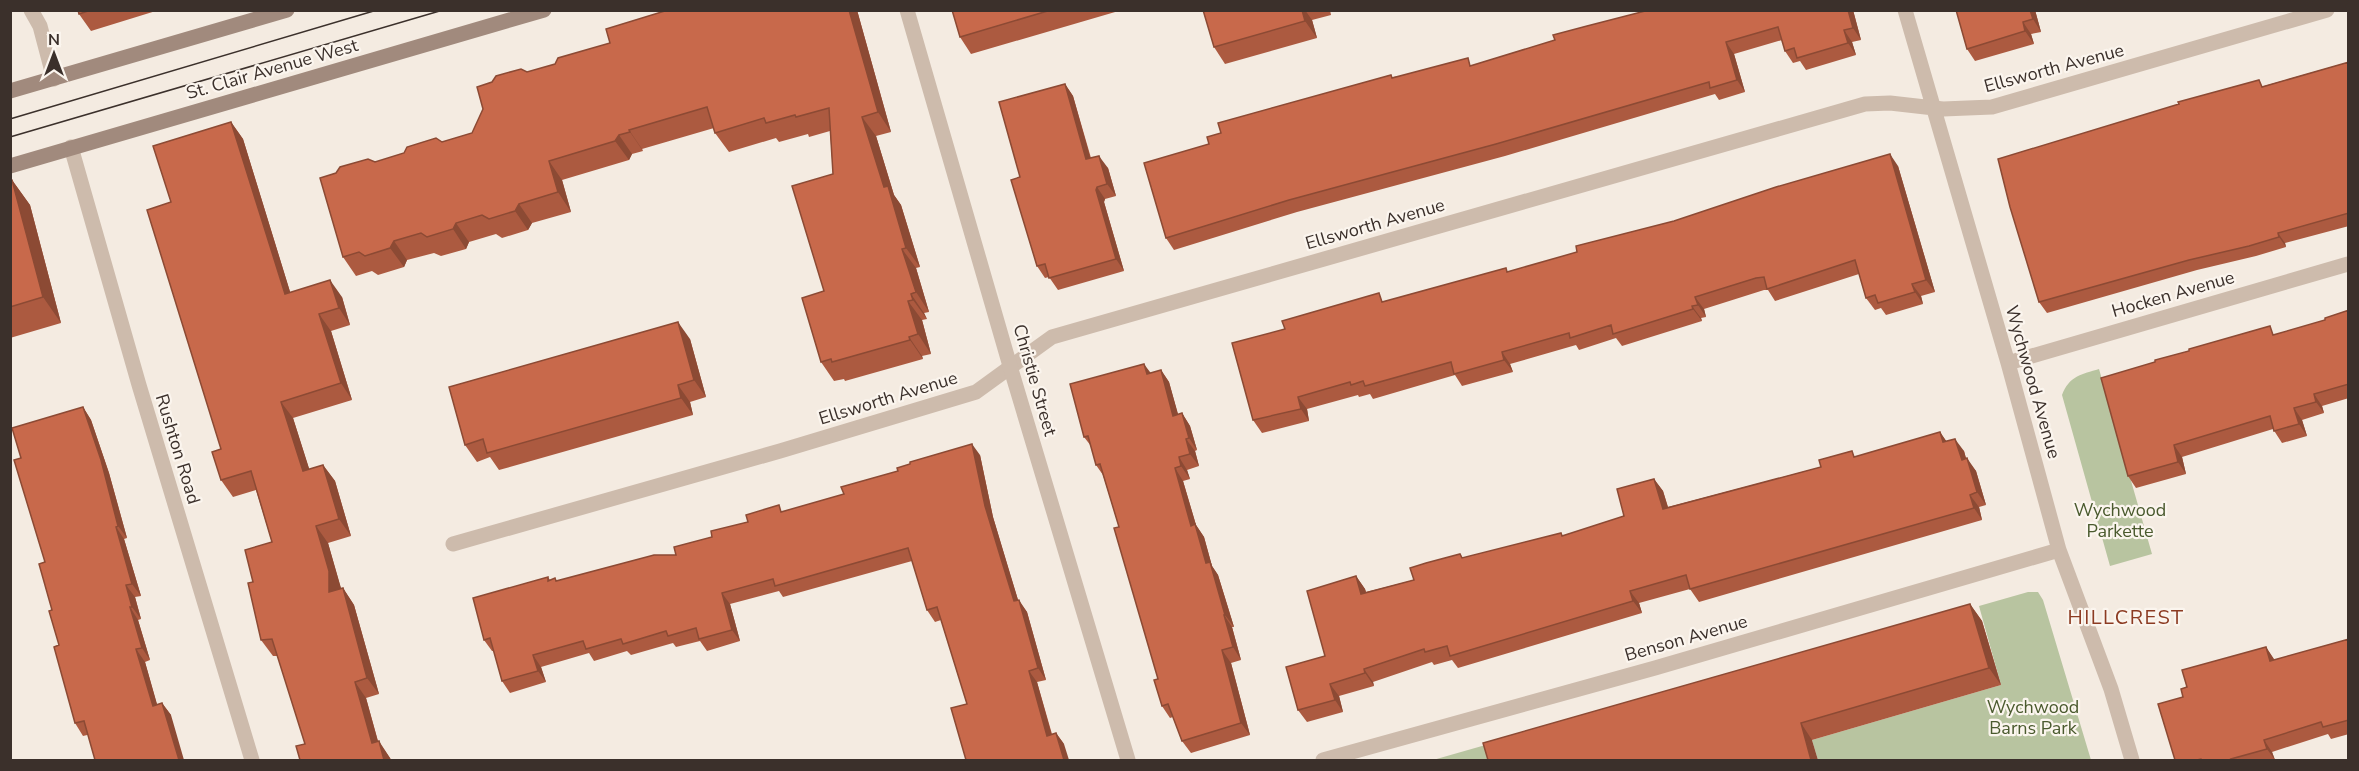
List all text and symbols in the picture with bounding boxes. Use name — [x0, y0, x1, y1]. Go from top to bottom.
north arrow — [24, 24, 84, 84]
text: N — [48, 29, 60, 51]
street label: St. Clair Avenue West — [183, 33, 361, 105]
street label: Ellsworth Avenue — [1981, 38, 2127, 98]
street label: Ellsworth Avenue — [1303, 193, 1447, 255]
street label: Hocken Avenue — [2109, 265, 2237, 323]
street label: Wychwood Avenue — [2000, 303, 2066, 461]
street label: Christie Street — [1008, 321, 1063, 439]
street label: Ellsworth Avenue — [816, 365, 960, 431]
street label: Rushton Road — [150, 391, 206, 507]
park label: Wychwood Parkette — [2074, 498, 2166, 543]
district label: HILLCREST — [2067, 604, 2185, 631]
street label: Benson Avenue — [1622, 609, 1750, 667]
park label: Wychwood Barns Park — [1987, 695, 2079, 740]

